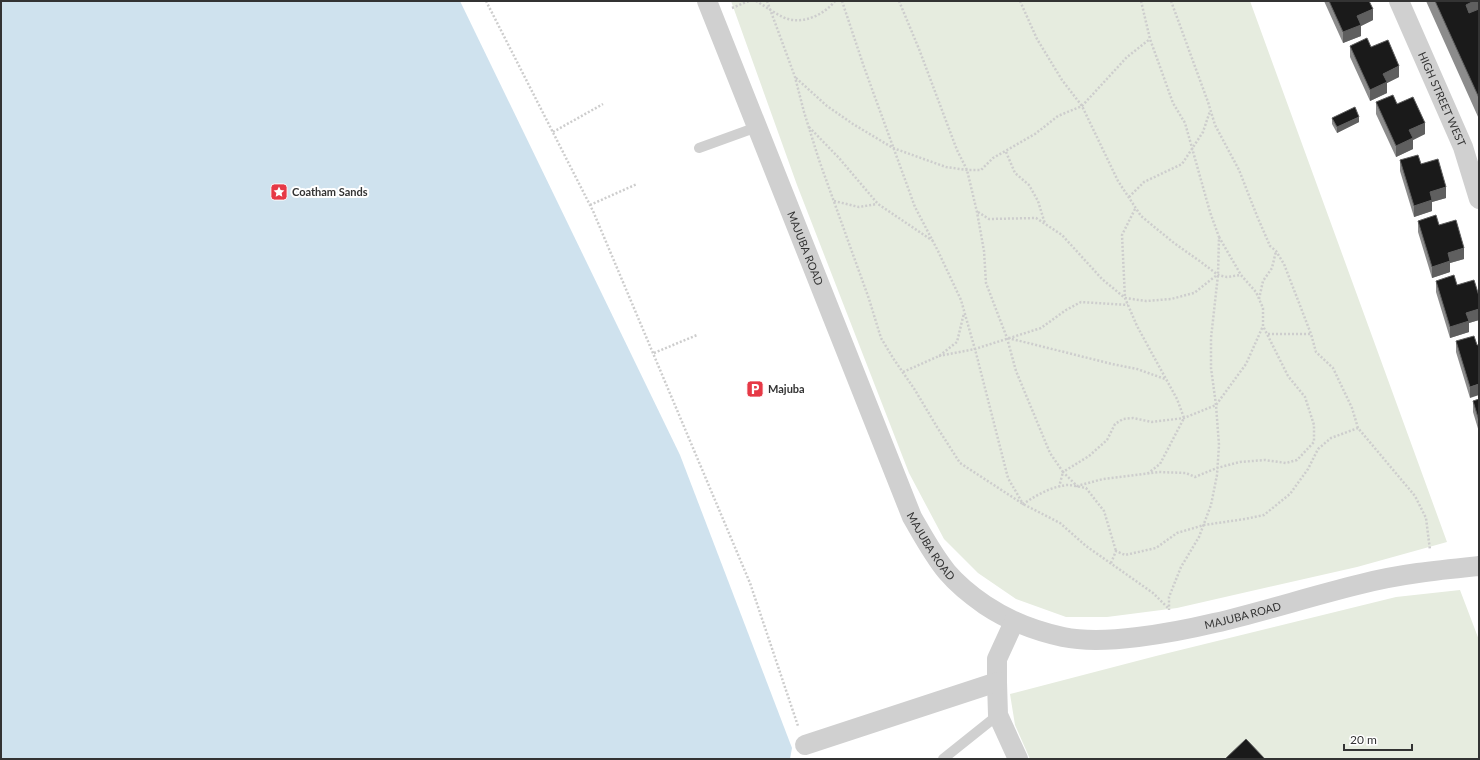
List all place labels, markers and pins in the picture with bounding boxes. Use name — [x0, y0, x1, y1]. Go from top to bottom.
place icon: Coatham Sands — [269, 182, 289, 202]
place label: Coatham Sands — [292, 185, 368, 198]
parking icon: Majuba — [745, 379, 765, 399]
place label: Majuba — [768, 382, 805, 395]

